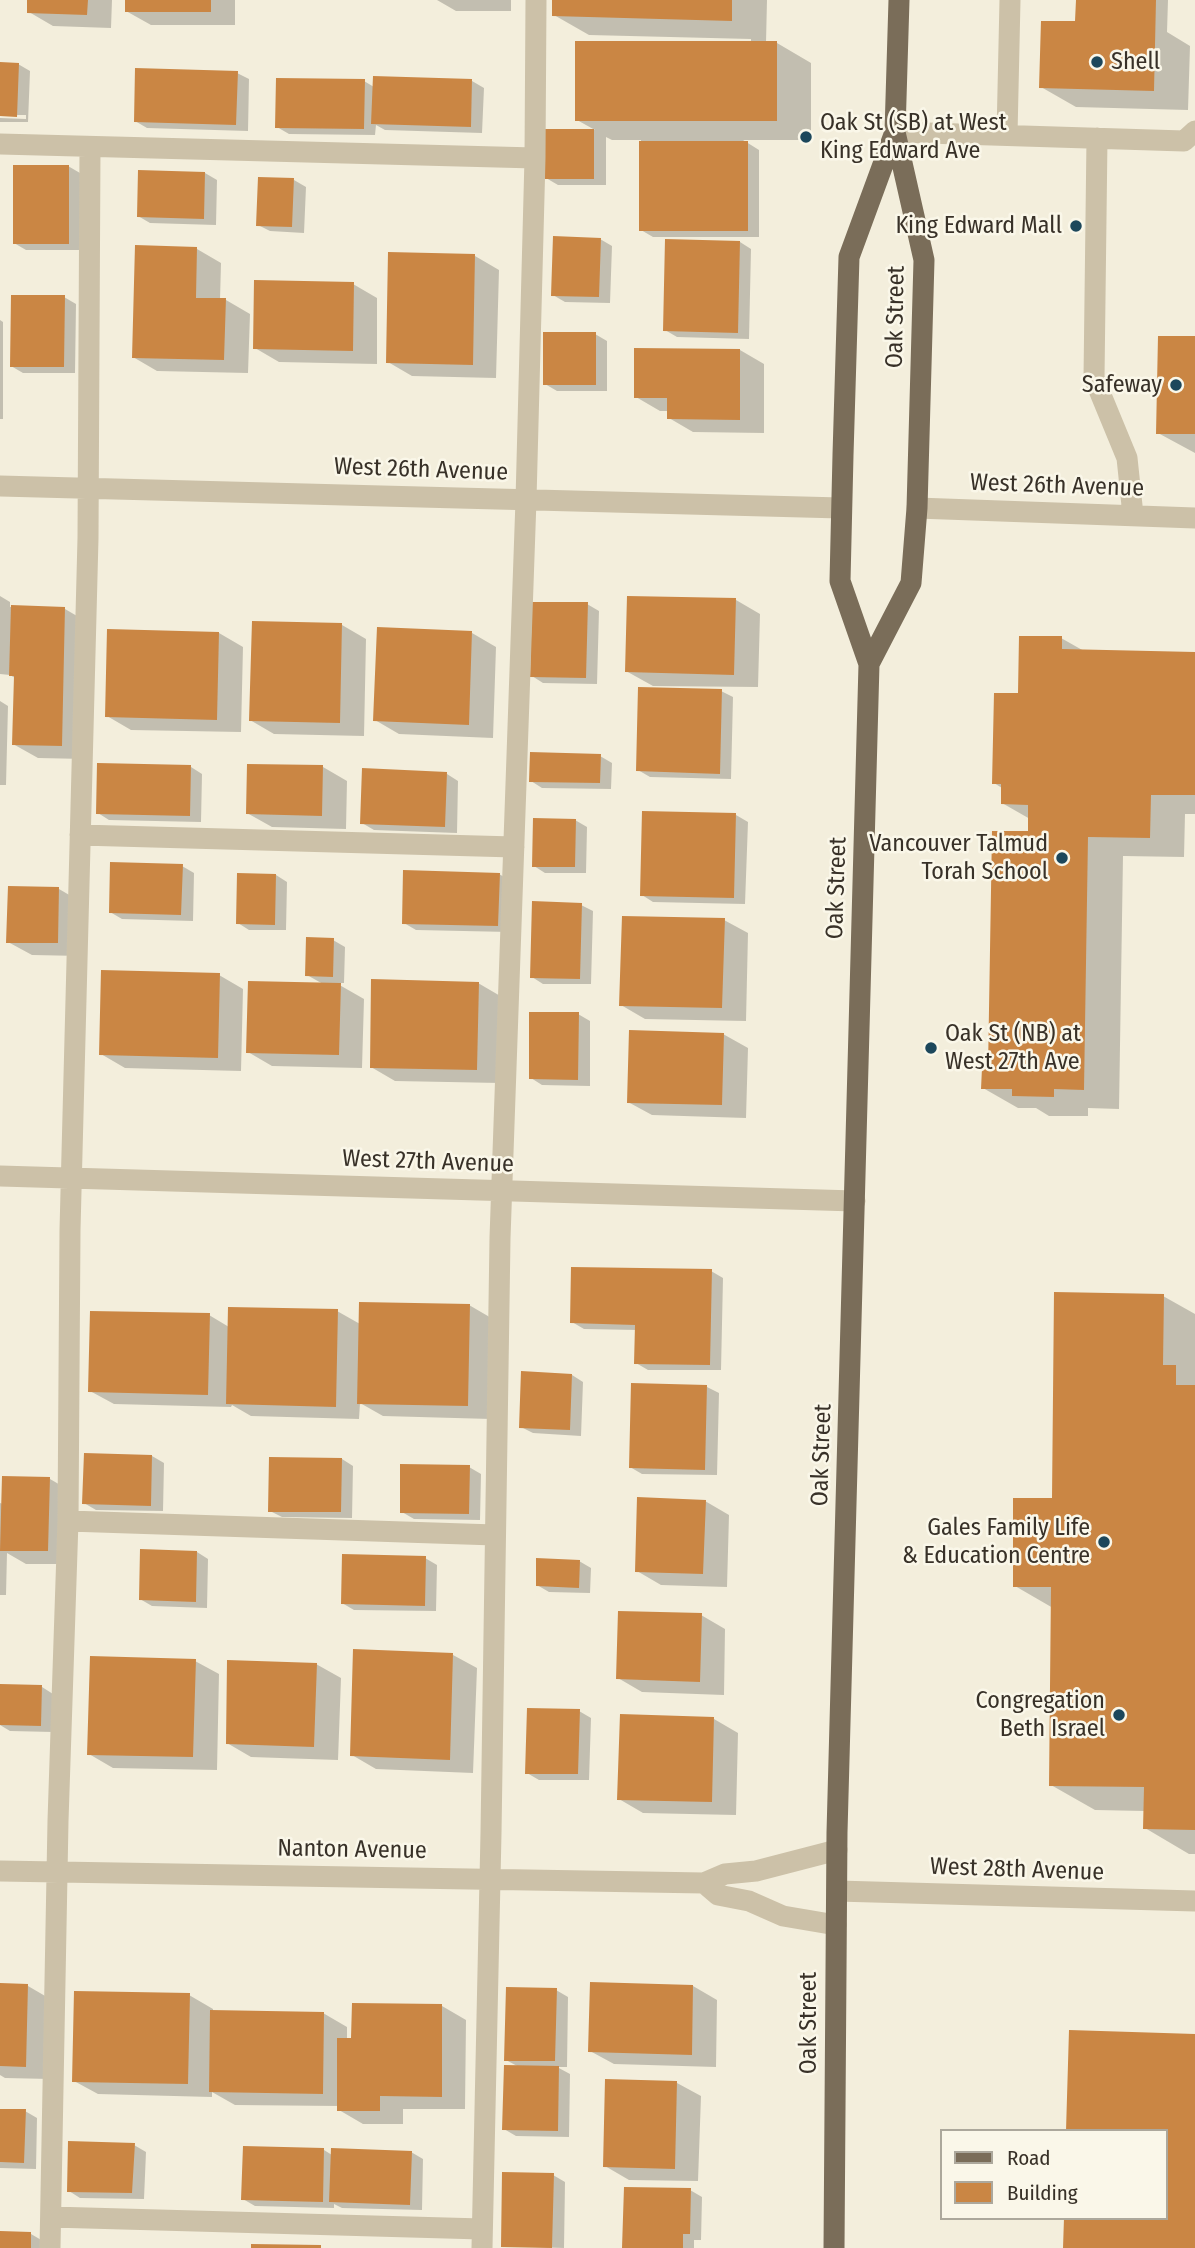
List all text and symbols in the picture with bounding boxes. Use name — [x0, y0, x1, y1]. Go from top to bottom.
place label: Shell — [1111, 48, 1160, 76]
marker: Shell — [1089, 54, 1105, 70]
place label: Oak St (SB) at West King Edward Ave — [820, 109, 1007, 165]
marker: Oak St (SB) at West King Edward Ave — [798, 129, 814, 145]
place label: King Edward Mall — [895, 212, 1062, 240]
marker: King Edward Mall — [1068, 218, 1084, 234]
street label: Oak Street — [881, 266, 911, 368]
place label: Safeway — [1082, 371, 1162, 399]
marker: Safeway — [1168, 377, 1184, 393]
street label: West 26th Avenue — [334, 453, 508, 487]
street label: West 26th Avenue — [970, 469, 1144, 503]
place label: Vancouver Talmud Torah School — [869, 830, 1048, 886]
street label: Oak Street — [821, 836, 853, 940]
marker: Vancouver Talmud Torah School — [1054, 850, 1070, 866]
place label: Oak St (NB) at West 27th Ave — [945, 1020, 1081, 1076]
marker: Oak St (NB) at West 27th Ave — [923, 1040, 939, 1056]
street label: West 27th Avenue — [342, 1145, 514, 1179]
street label: Oak Street — [806, 1403, 838, 1507]
place label: Gales Family Life & Education Centre — [902, 1514, 1090, 1570]
marker: Gales Family Life & Education Centre — [1096, 1534, 1112, 1550]
place label: Congregation Beth Israel — [975, 1687, 1105, 1743]
marker: Congregation Beth Israel — [1111, 1707, 1127, 1723]
street label: Nanton Avenue — [277, 1834, 427, 1866]
street label: West 28th Avenue — [929, 1853, 1105, 1887]
street label: Oak Street — [795, 1972, 823, 2074]
legend — [940, 2129, 1167, 2220]
text: Road — [1007, 2145, 1051, 2171]
text: Building — [1007, 2180, 1078, 2206]

